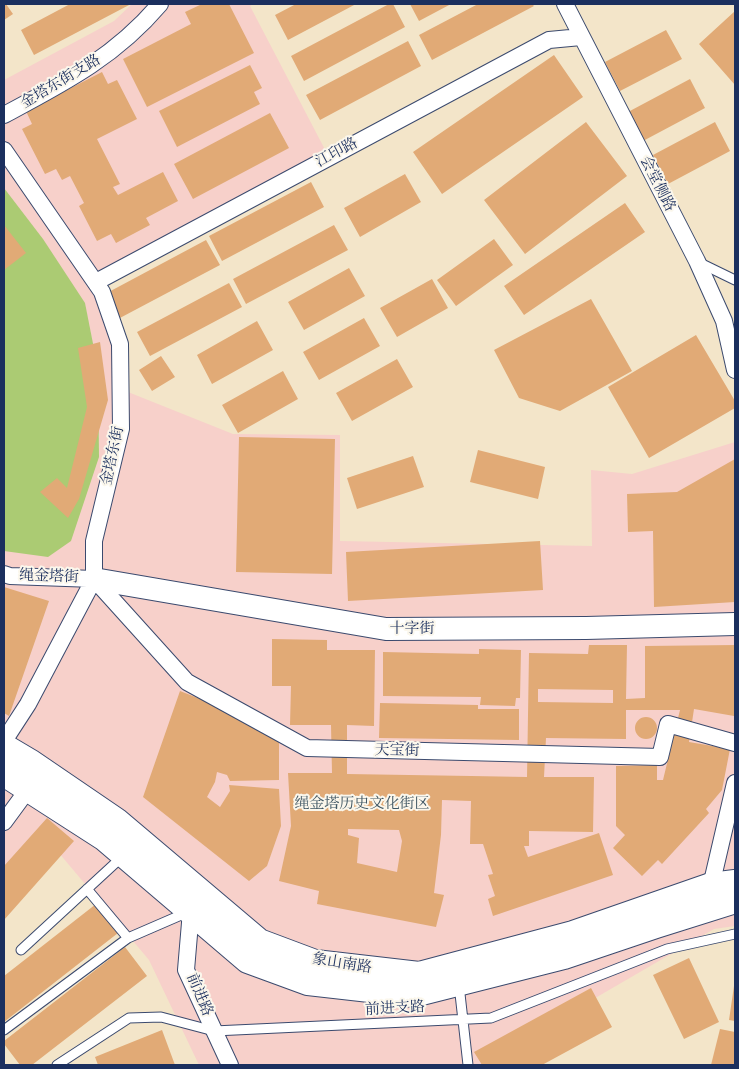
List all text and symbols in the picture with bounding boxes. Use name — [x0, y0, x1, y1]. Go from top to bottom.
street label: 金塔东街支路 — [18, 51, 104, 113]
street label: 江印路 — [313, 134, 361, 172]
street label: 会堂侧路 — [635, 153, 679, 215]
street label: 金塔东街 — [98, 425, 128, 487]
street label: 绳金塔街 — [19, 567, 79, 587]
street label: 十字街 — [390, 620, 434, 638]
street label: 天宝街 — [374, 742, 420, 760]
park label: 绳金塔历史文化街区 — [295, 795, 429, 813]
street label: 象山南路 — [311, 950, 373, 978]
street label: 前进路 — [182, 971, 216, 1019]
street label: 前进支路 — [365, 998, 425, 1020]

